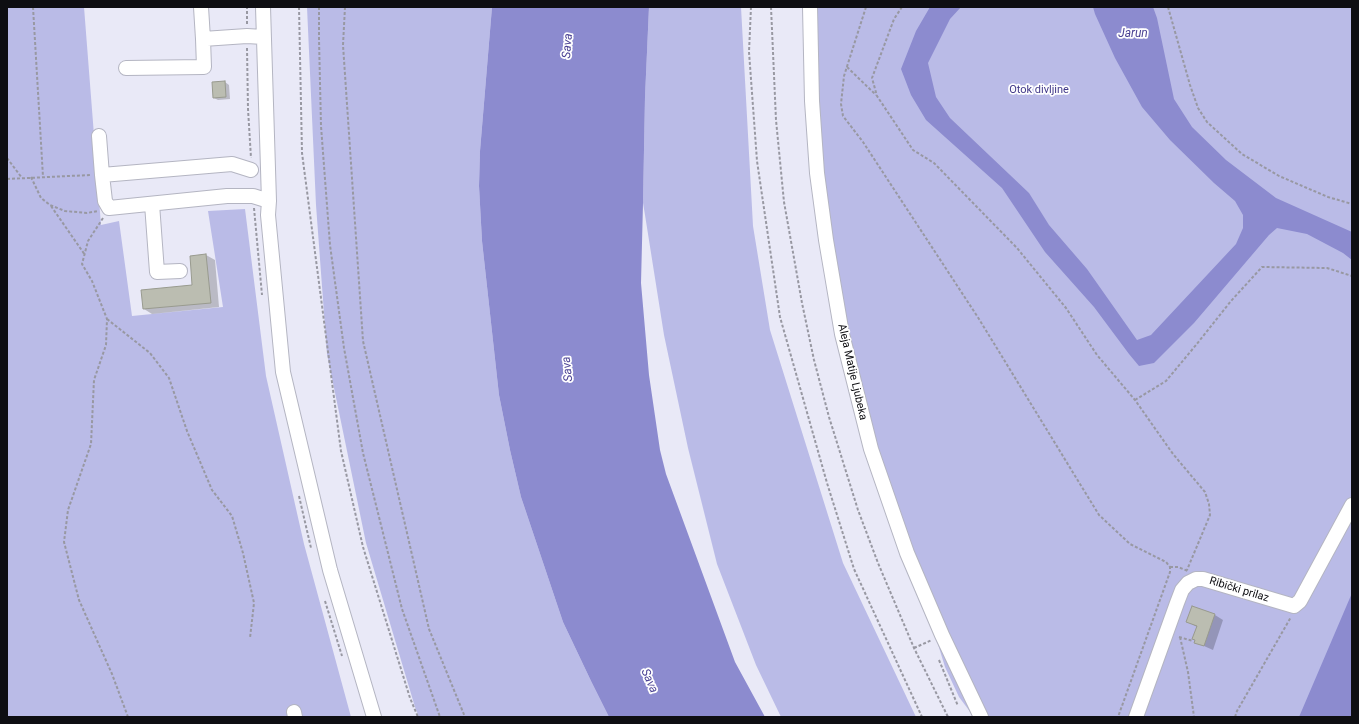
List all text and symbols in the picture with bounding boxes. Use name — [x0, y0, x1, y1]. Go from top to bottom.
water label: Jarun — [1118, 27, 1148, 41]
water label: Sava — [560, 33, 576, 59]
park label: Otok divljine — [1009, 83, 1069, 97]
street label: Aleja Matije Ljubeka — [835, 323, 869, 421]
water label: Sava — [560, 356, 576, 382]
street label: Ribički prilaz — [1208, 575, 1270, 605]
water label: Sava — [637, 667, 661, 695]

